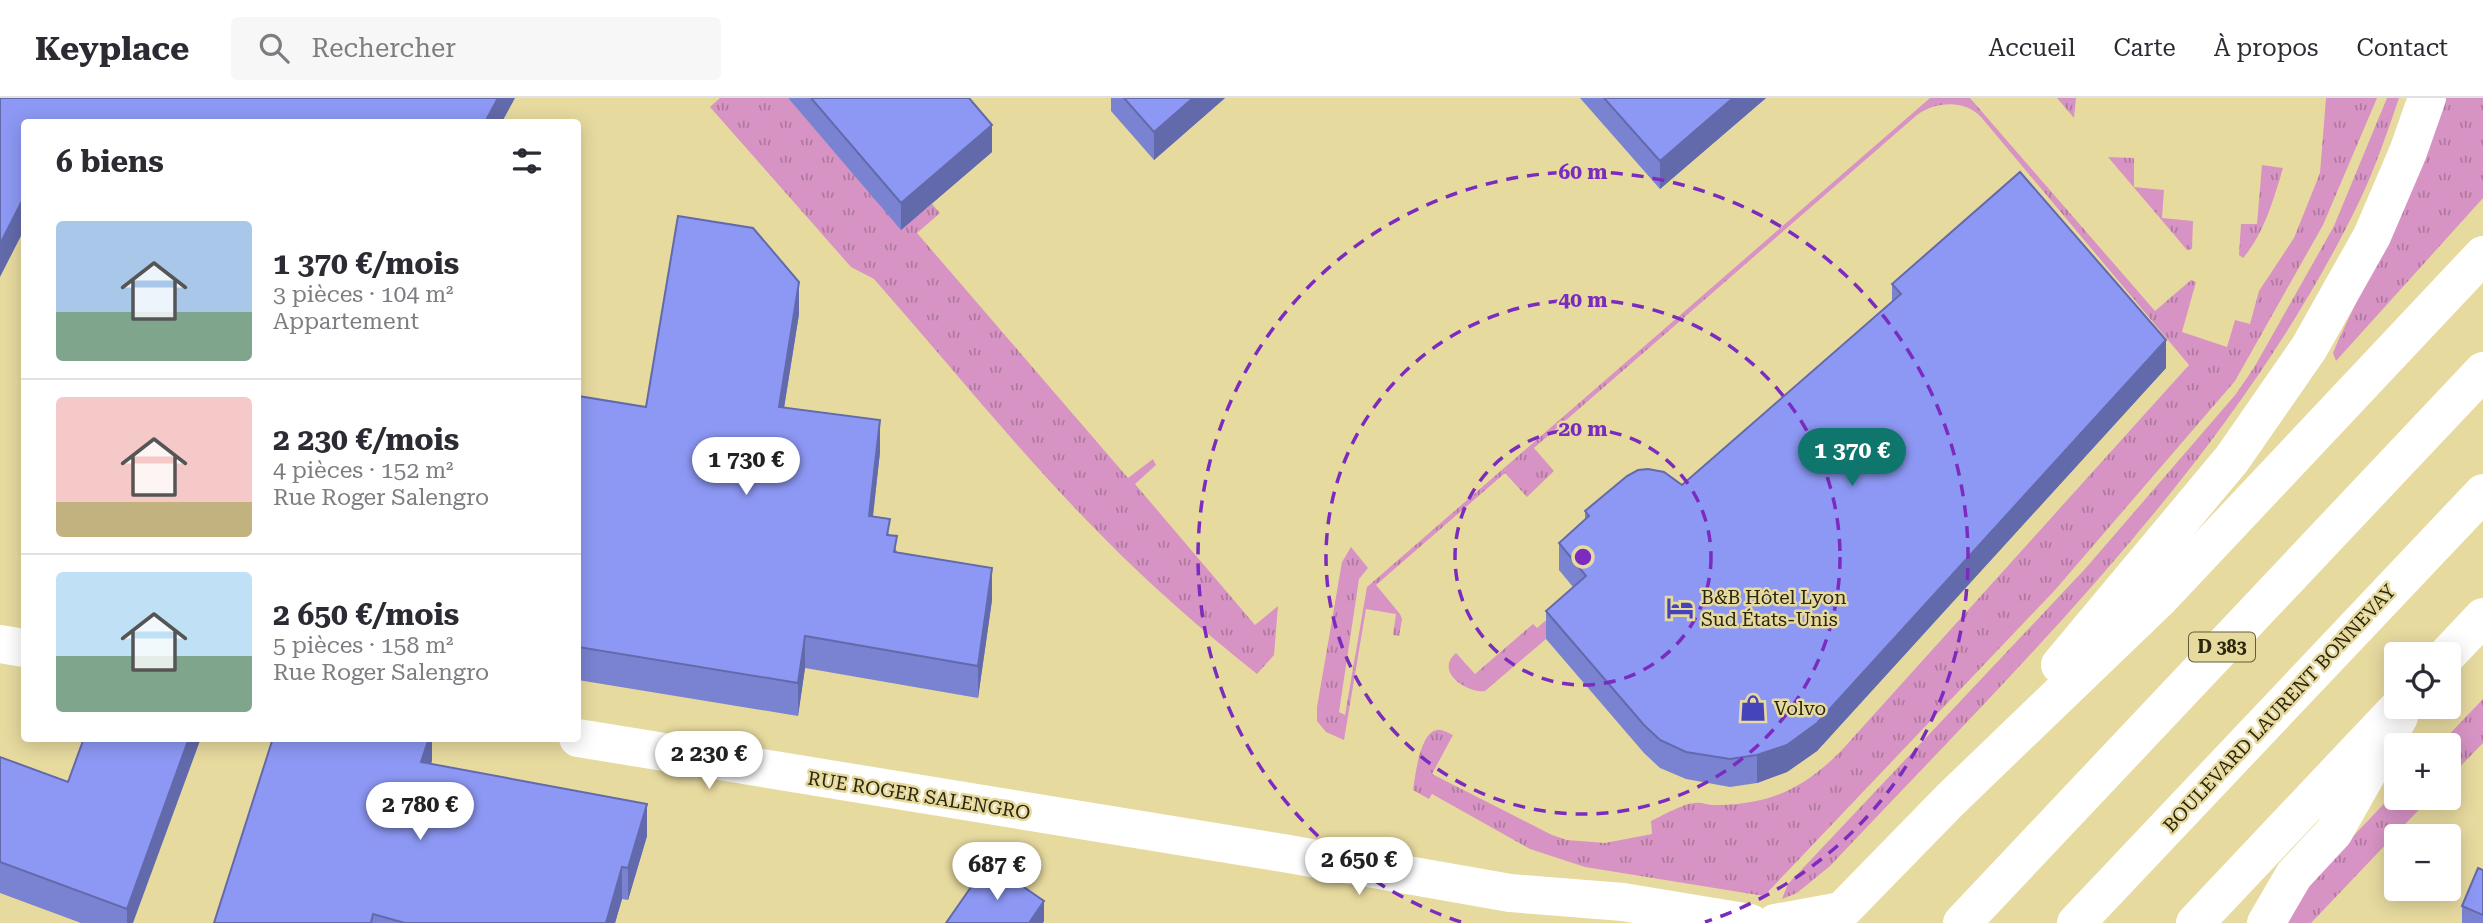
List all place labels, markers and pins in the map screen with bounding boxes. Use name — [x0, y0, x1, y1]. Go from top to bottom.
pin: 1 370 € — [1787, 428, 1917, 488]
pin: 1 730 € — [681, 438, 811, 497]
centre of rings — [1571, 545, 1595, 569]
place label: B&B Hôtel Lyon Sud États-Unis — [1701, 586, 1846, 631]
hotel icon: B&B Hôtel Lyon Sud États-Unis — [1665, 593, 1695, 623]
shop icon: Volvo — [1738, 693, 1768, 723]
place label: Volvo — [1774, 697, 1826, 720]
pin: 2 230 € — [644, 732, 774, 791]
pin: 2 780 € — [355, 782, 485, 842]
pin: 2 650 € — [1294, 838, 1424, 897]
pin: 687 € — [948, 842, 1046, 902]

